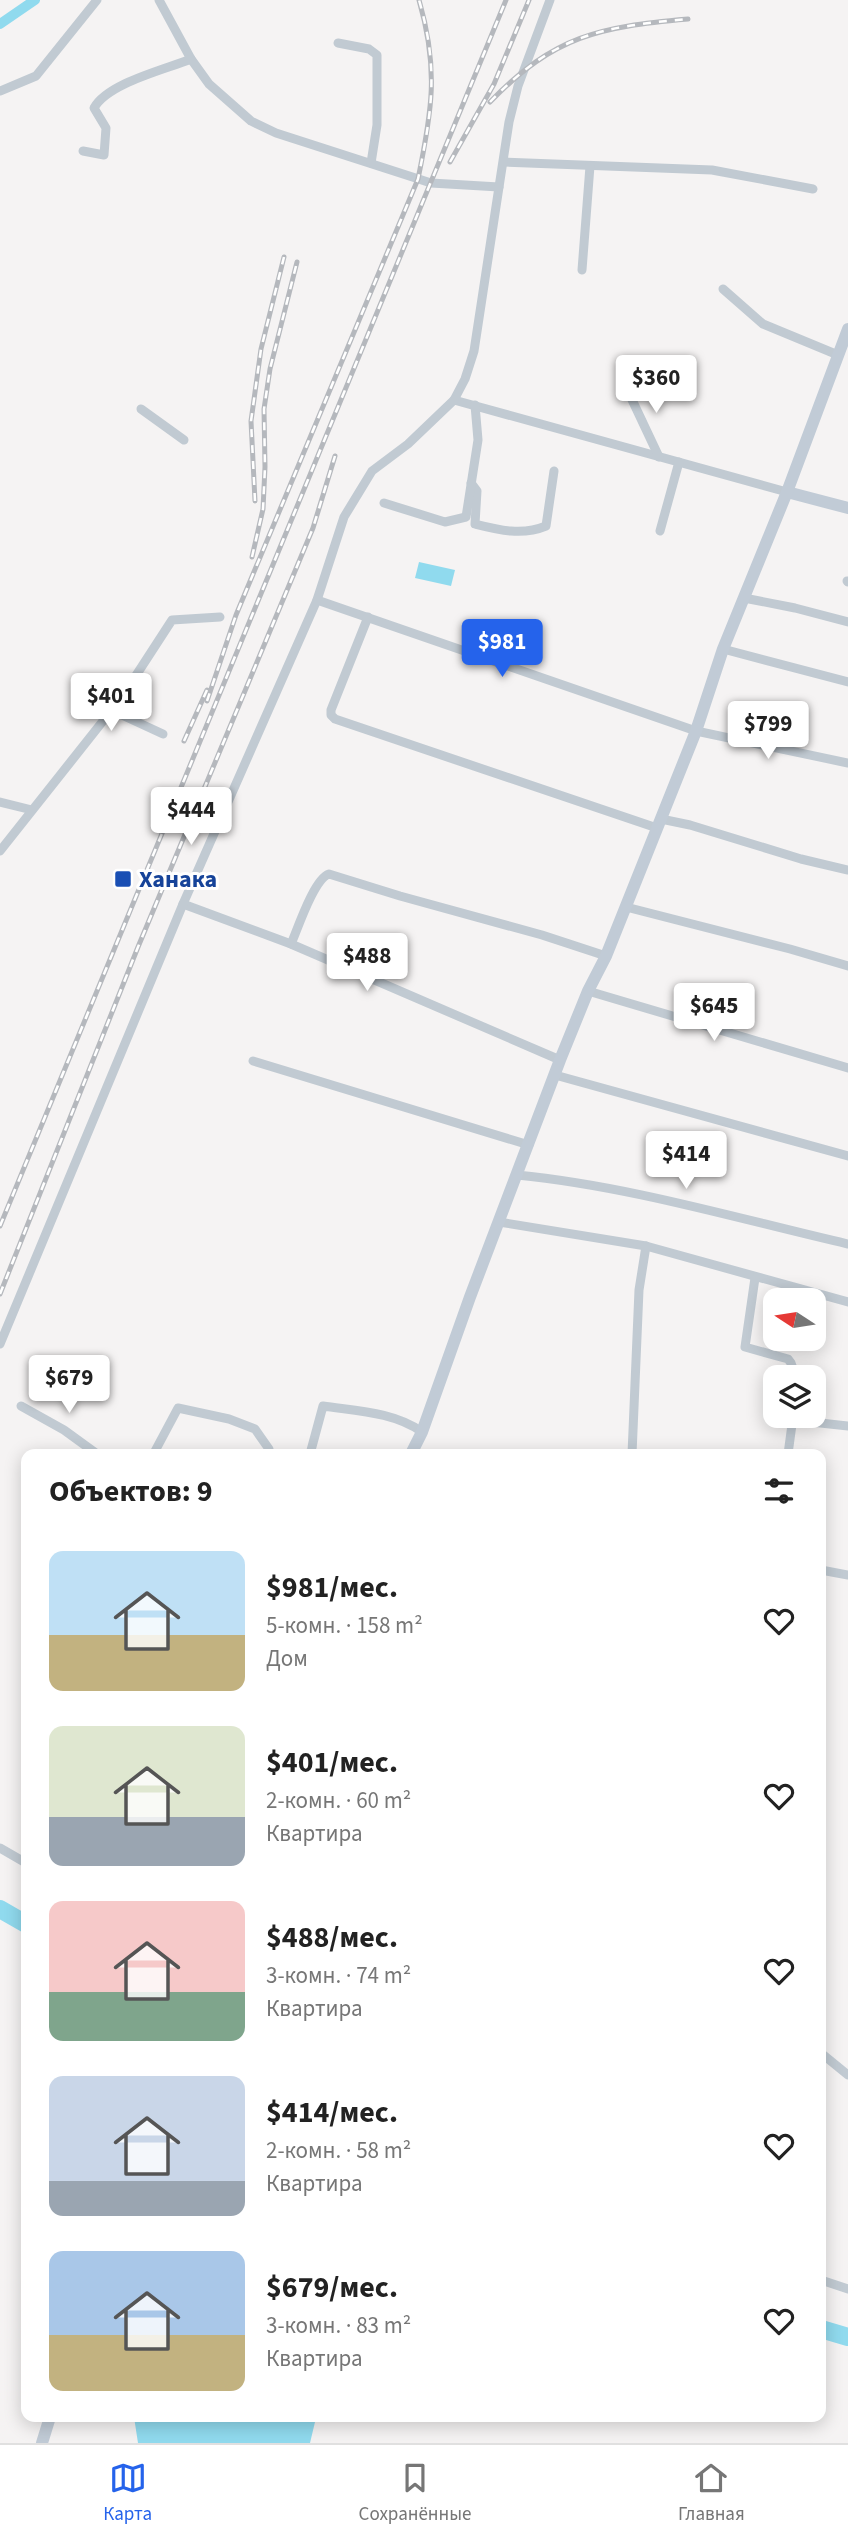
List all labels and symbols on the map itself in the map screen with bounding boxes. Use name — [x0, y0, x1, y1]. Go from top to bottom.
pin: $360 — [615, 356, 697, 415]
pin: $981 — [461, 620, 543, 679]
pin: $401 — [70, 674, 152, 733]
pin: $799 — [727, 702, 809, 761]
pin: $444 — [150, 788, 232, 847]
place label: Ханака — [139, 862, 217, 897]
marker: Ханака — [113, 869, 133, 889]
pin: $488 — [326, 934, 408, 993]
pin: $645 — [673, 984, 755, 1043]
pin: $414 — [645, 1132, 727, 1191]
north arrow — [763, 1288, 826, 1351]
pin: $679 — [28, 1356, 110, 1415]

